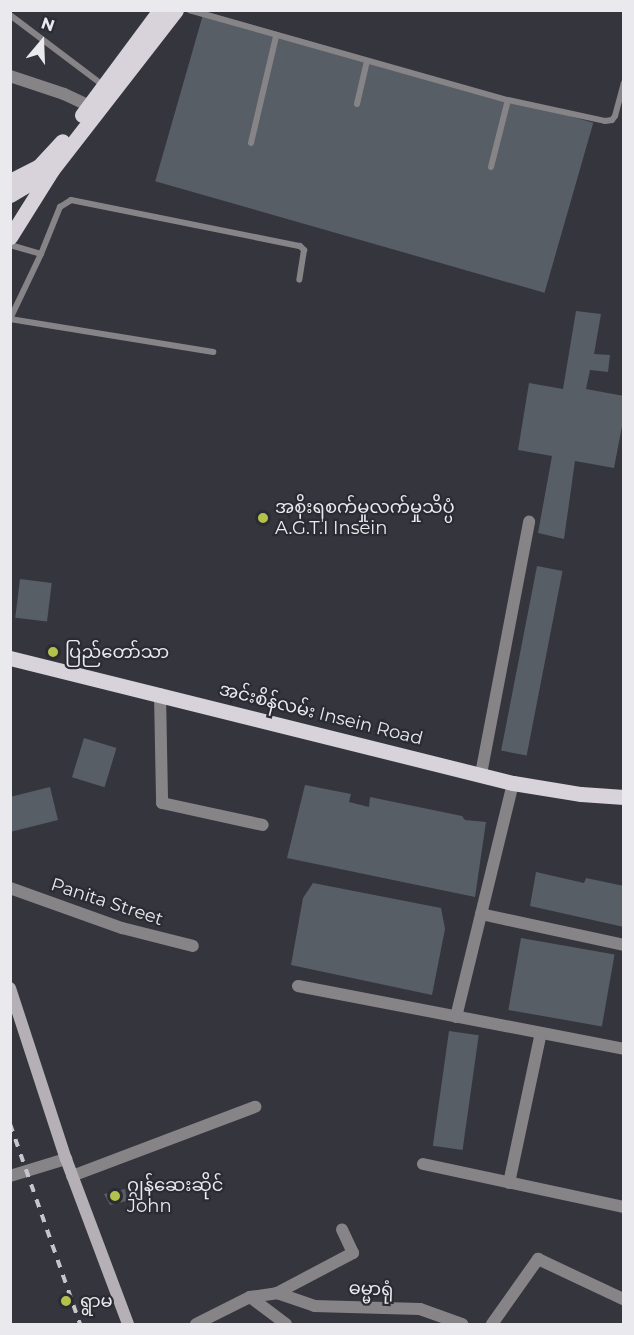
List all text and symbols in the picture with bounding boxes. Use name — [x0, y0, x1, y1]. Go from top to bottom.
north arrow — [12, 12, 72, 72]
text: N — [39, 13, 57, 36]
place label: အစိုးရစက်မှုလက်မှုသိပ္ပံ A.G.T.I Insein — [275, 497, 455, 540]
marker: အစိုးရစက်မှုလက်မှုသိပ္ပံ A.G.T.I Insein — [256, 511, 270, 525]
place label: ပြည်တော်သာ — [65, 641, 169, 663]
marker: ပြည်တော်သာ — [46, 645, 60, 659]
street label: အင်းစိန်လမ်း Insein Road — [217, 678, 425, 750]
street label: Panita Street — [48, 874, 166, 930]
place label: ဂျွန်ဆေးဆိုင် John — [127, 1175, 224, 1218]
marker: ဂျွန်ဆေးဆိုင် John — [108, 1189, 122, 1203]
street label: ဓမ္မာရုံ — [348, 1277, 394, 1301]
place label: ရွာမ — [80, 1290, 113, 1312]
marker: ရွာမ — [57, 1292, 75, 1310]

